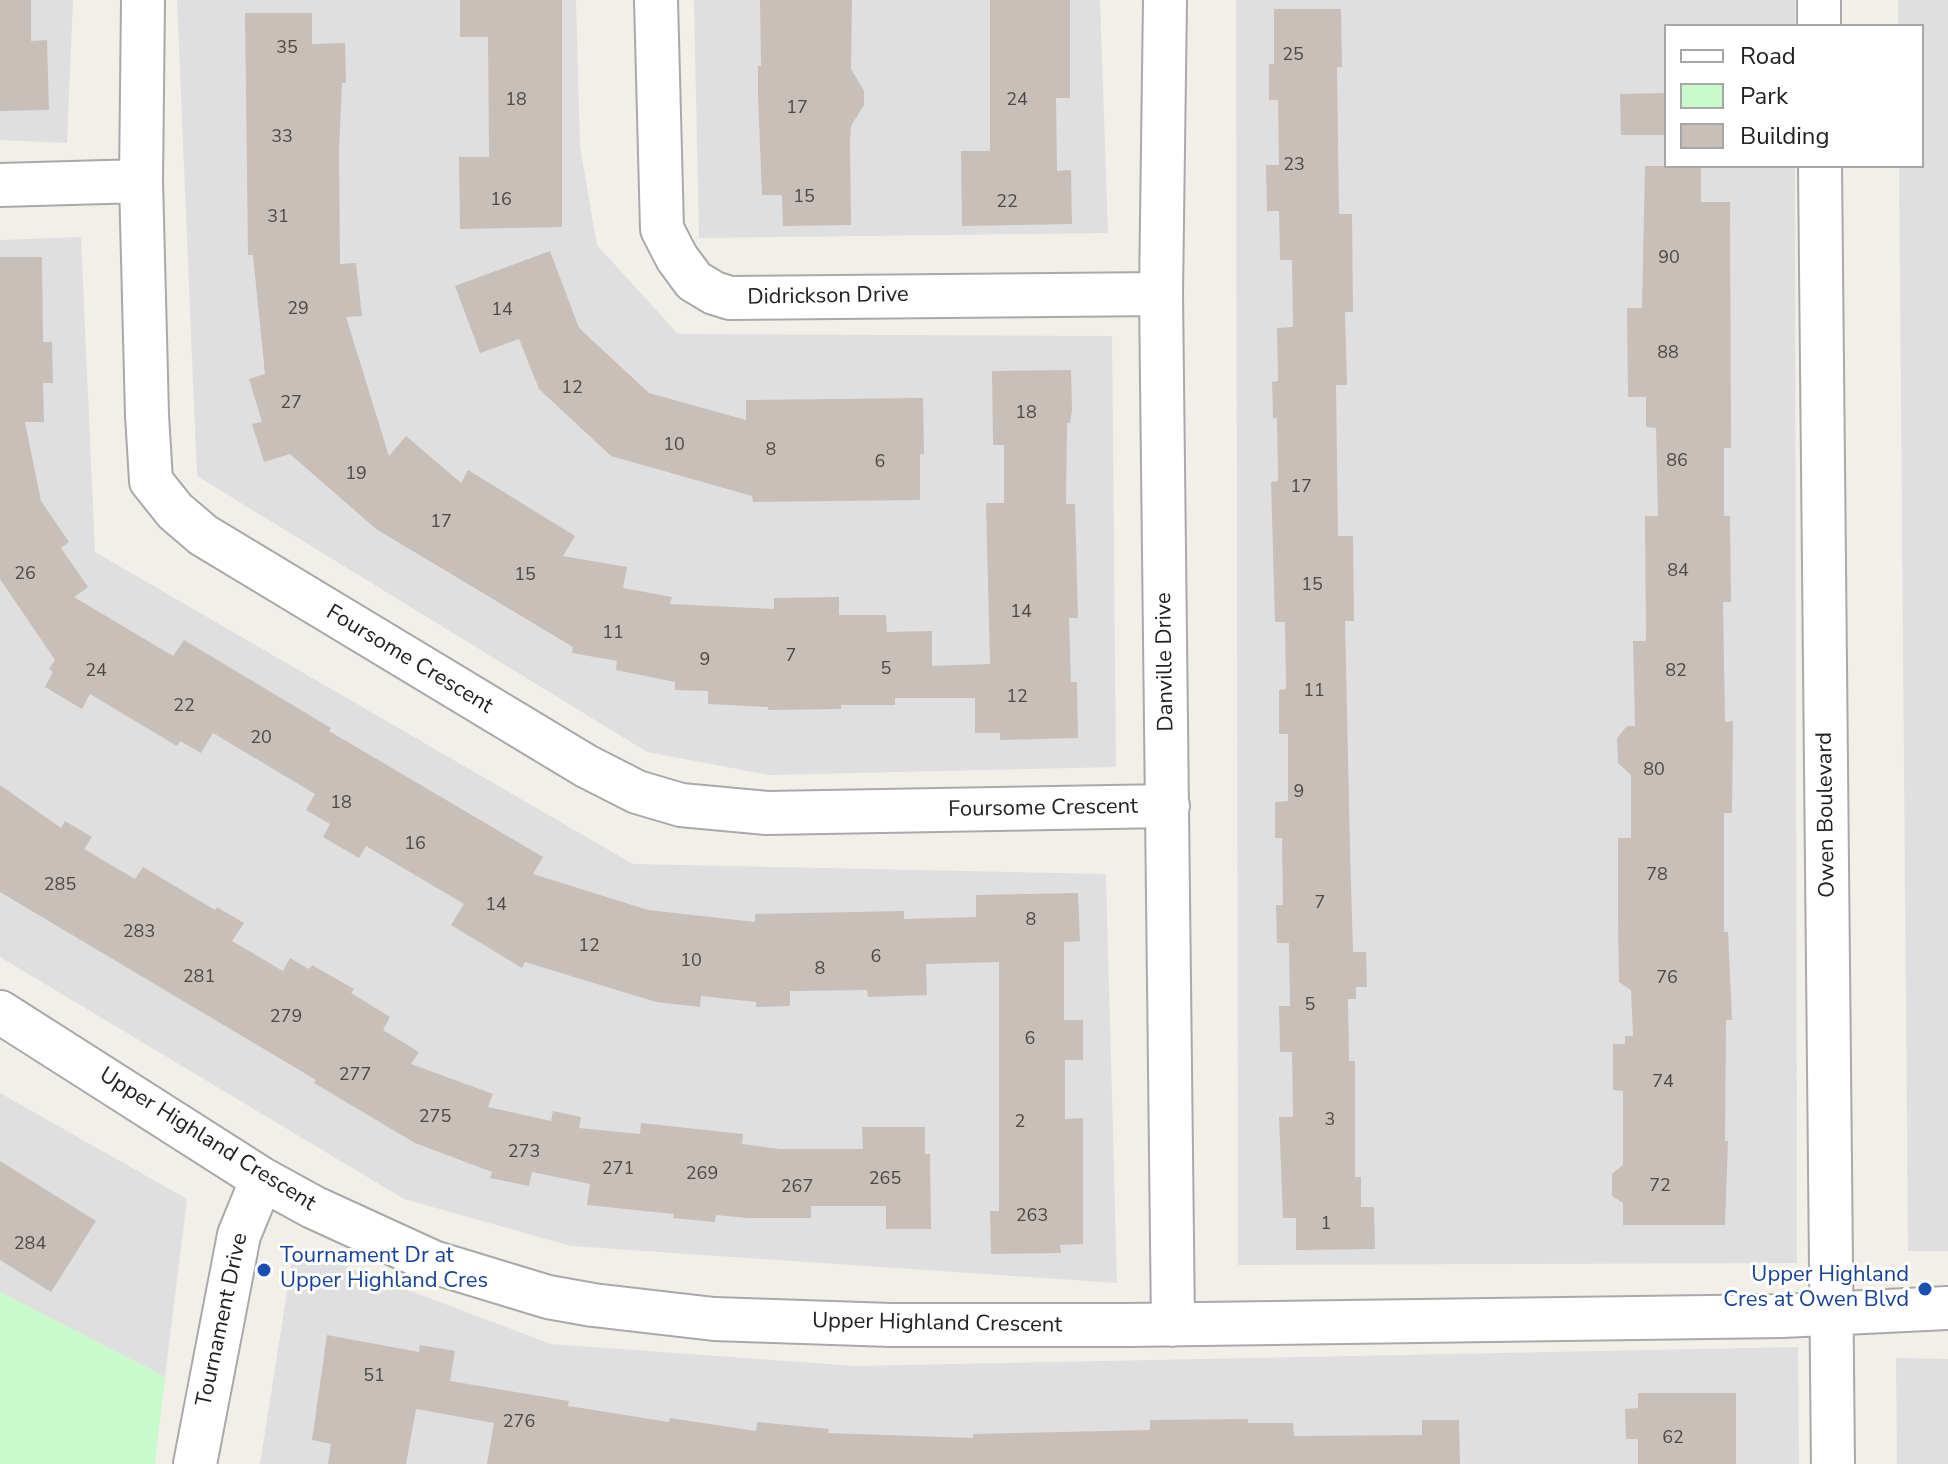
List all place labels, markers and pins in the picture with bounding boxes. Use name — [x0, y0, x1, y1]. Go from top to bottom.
place label: Tournament Dr at Upper Highland Cres — [280, 1244, 488, 1296]
marker: Tournament Dr at Upper Highland Cres — [255, 1261, 273, 1279]
place label: Upper Highland Cres at Owen Blvd — [1723, 1263, 1909, 1314]
marker: Upper Highland Cres at Owen Blvd — [1916, 1280, 1934, 1298]

